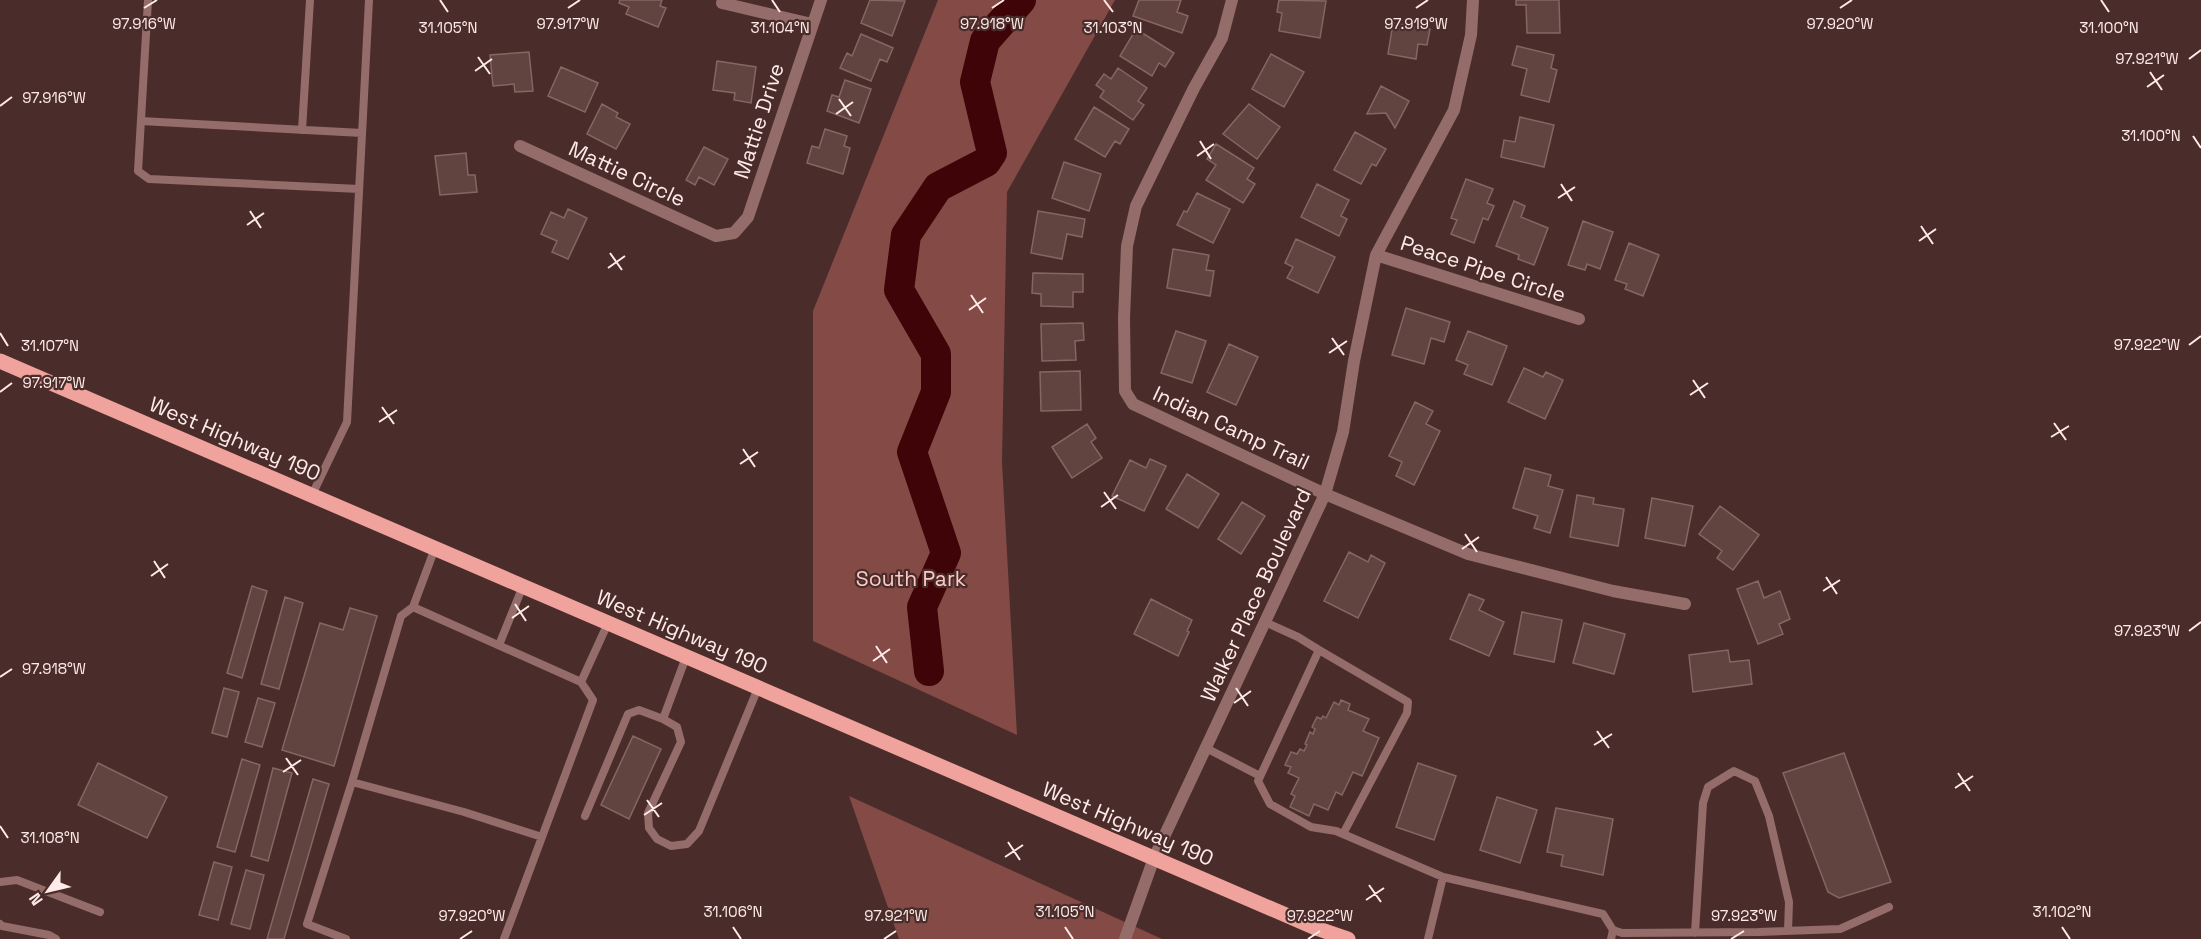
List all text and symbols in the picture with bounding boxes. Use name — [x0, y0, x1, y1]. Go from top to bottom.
text: 97.916°W — [112, 14, 176, 33]
text: 97.917°W — [537, 14, 599, 33]
text: 97.918°W — [960, 14, 1024, 33]
text: 97.919°W — [1384, 14, 1448, 33]
text: 97.920°W — [1807, 14, 1873, 33]
text: 31.105°N — [419, 18, 477, 37]
text: 31.104°N — [750, 18, 810, 37]
text: 31.103°N — [1084, 18, 1142, 37]
text: 31.100°N — [2079, 18, 2139, 37]
text: 97.921°W — [2115, 49, 2179, 68]
street label: Mattie Drive — [727, 60, 790, 182]
text: 97.916°W — [22, 88, 86, 107]
text: 31.100°N — [2121, 126, 2181, 145]
street label: Mattie Circle — [564, 135, 690, 212]
street label: Peace Pipe Circle — [1397, 229, 1569, 308]
text: 97.922°W — [2114, 335, 2180, 354]
text: 31.107°N — [21, 336, 79, 355]
text: 97.917°W — [23, 373, 85, 392]
street label: Indian Camp Trail — [1149, 379, 1314, 476]
street label: West Highway 190 — [146, 390, 325, 487]
street label: Walker Place Boulevard — [1194, 484, 1317, 706]
park label: South Park — [856, 565, 966, 592]
street label: West Highway 190 — [593, 583, 772, 680]
text: 97.923°W — [2114, 621, 2180, 640]
text: 97.918°W — [22, 659, 86, 678]
street label: West Highway 190 — [1039, 775, 1218, 872]
text: 31.108°N — [20, 828, 80, 847]
north arrow — [18, 861, 78, 921]
text: N — [24, 889, 48, 909]
text: 31.106°N — [703, 902, 763, 921]
text: 31.105°N — [1036, 902, 1094, 921]
text: 31.102°N — [2033, 902, 2091, 921]
text: 97.920°W — [439, 906, 505, 925]
text: 97.921°W — [864, 906, 928, 925]
text: 97.922°W — [1287, 906, 1353, 925]
text: 97.923°W — [1711, 906, 1777, 925]

